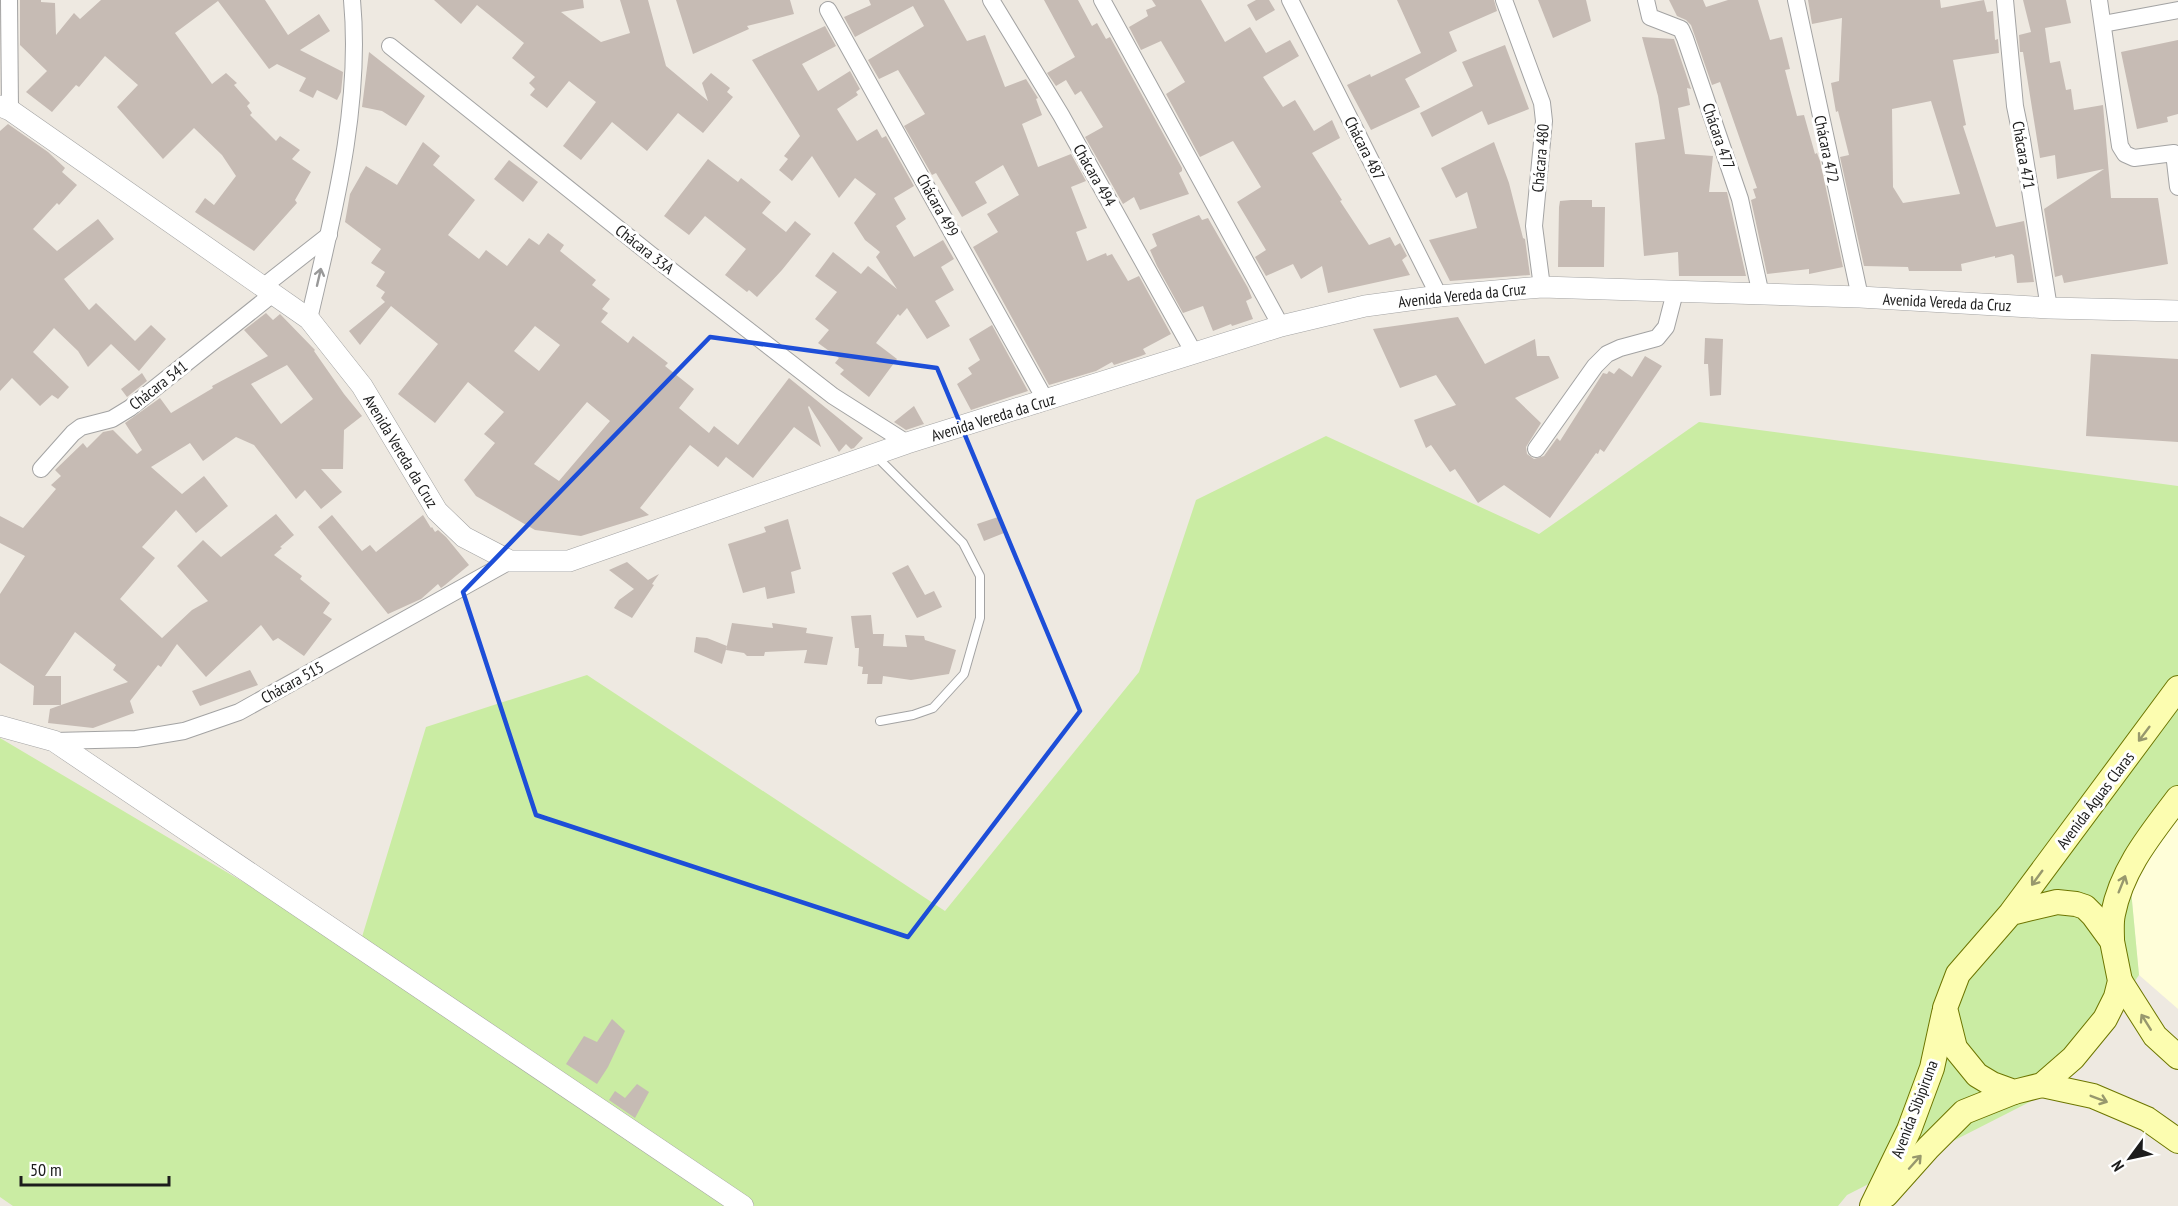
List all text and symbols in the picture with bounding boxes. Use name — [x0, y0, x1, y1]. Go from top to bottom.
street label: Chácara 477 — [1698, 100, 1740, 172]
street label: Chácara 487 — [1341, 113, 1389, 183]
street label: Chácara 472 — [1810, 113, 1844, 185]
street label: Chácara 471 — [2008, 119, 2040, 191]
street label: Chácara 480 — [1527, 123, 1553, 193]
street label: Chácara 494 — [1069, 140, 1121, 210]
street label: Chácara 499 — [913, 170, 963, 240]
street label: Chácara 33A — [612, 220, 679, 278]
one-way arrow — [313, 267, 325, 286]
street label: Avenida Vereda da Cruz — [1397, 278, 1527, 312]
street label: Avenida Vereda da Cruz — [1882, 289, 2012, 315]
street label: Chácara 541 — [125, 356, 191, 414]
street label: Avenida Vereda da Cruz — [929, 389, 1058, 445]
street label: Avenida Vereda da Cruz — [359, 391, 443, 511]
street label: Chácara 515 — [257, 657, 327, 707]
one-way arrow — [2137, 725, 2150, 741]
street label: Avenida Águas Claras — [2052, 747, 2138, 853]
one-way arrow — [2031, 869, 2043, 885]
one-way arrow — [2117, 876, 2128, 894]
one-way arrow — [2140, 1014, 2152, 1030]
street label: Avenida Sibipiruna — [1886, 1057, 1942, 1161]
one-way arrow — [2089, 1094, 2108, 1105]
north arrow — [2100, 1128, 2160, 1188]
scale bar — [21, 1149, 170, 1187]
one-way arrow — [1908, 1155, 1922, 1170]
text: N — [2107, 1157, 2128, 1175]
text: 50 m — [30, 1158, 62, 1181]

